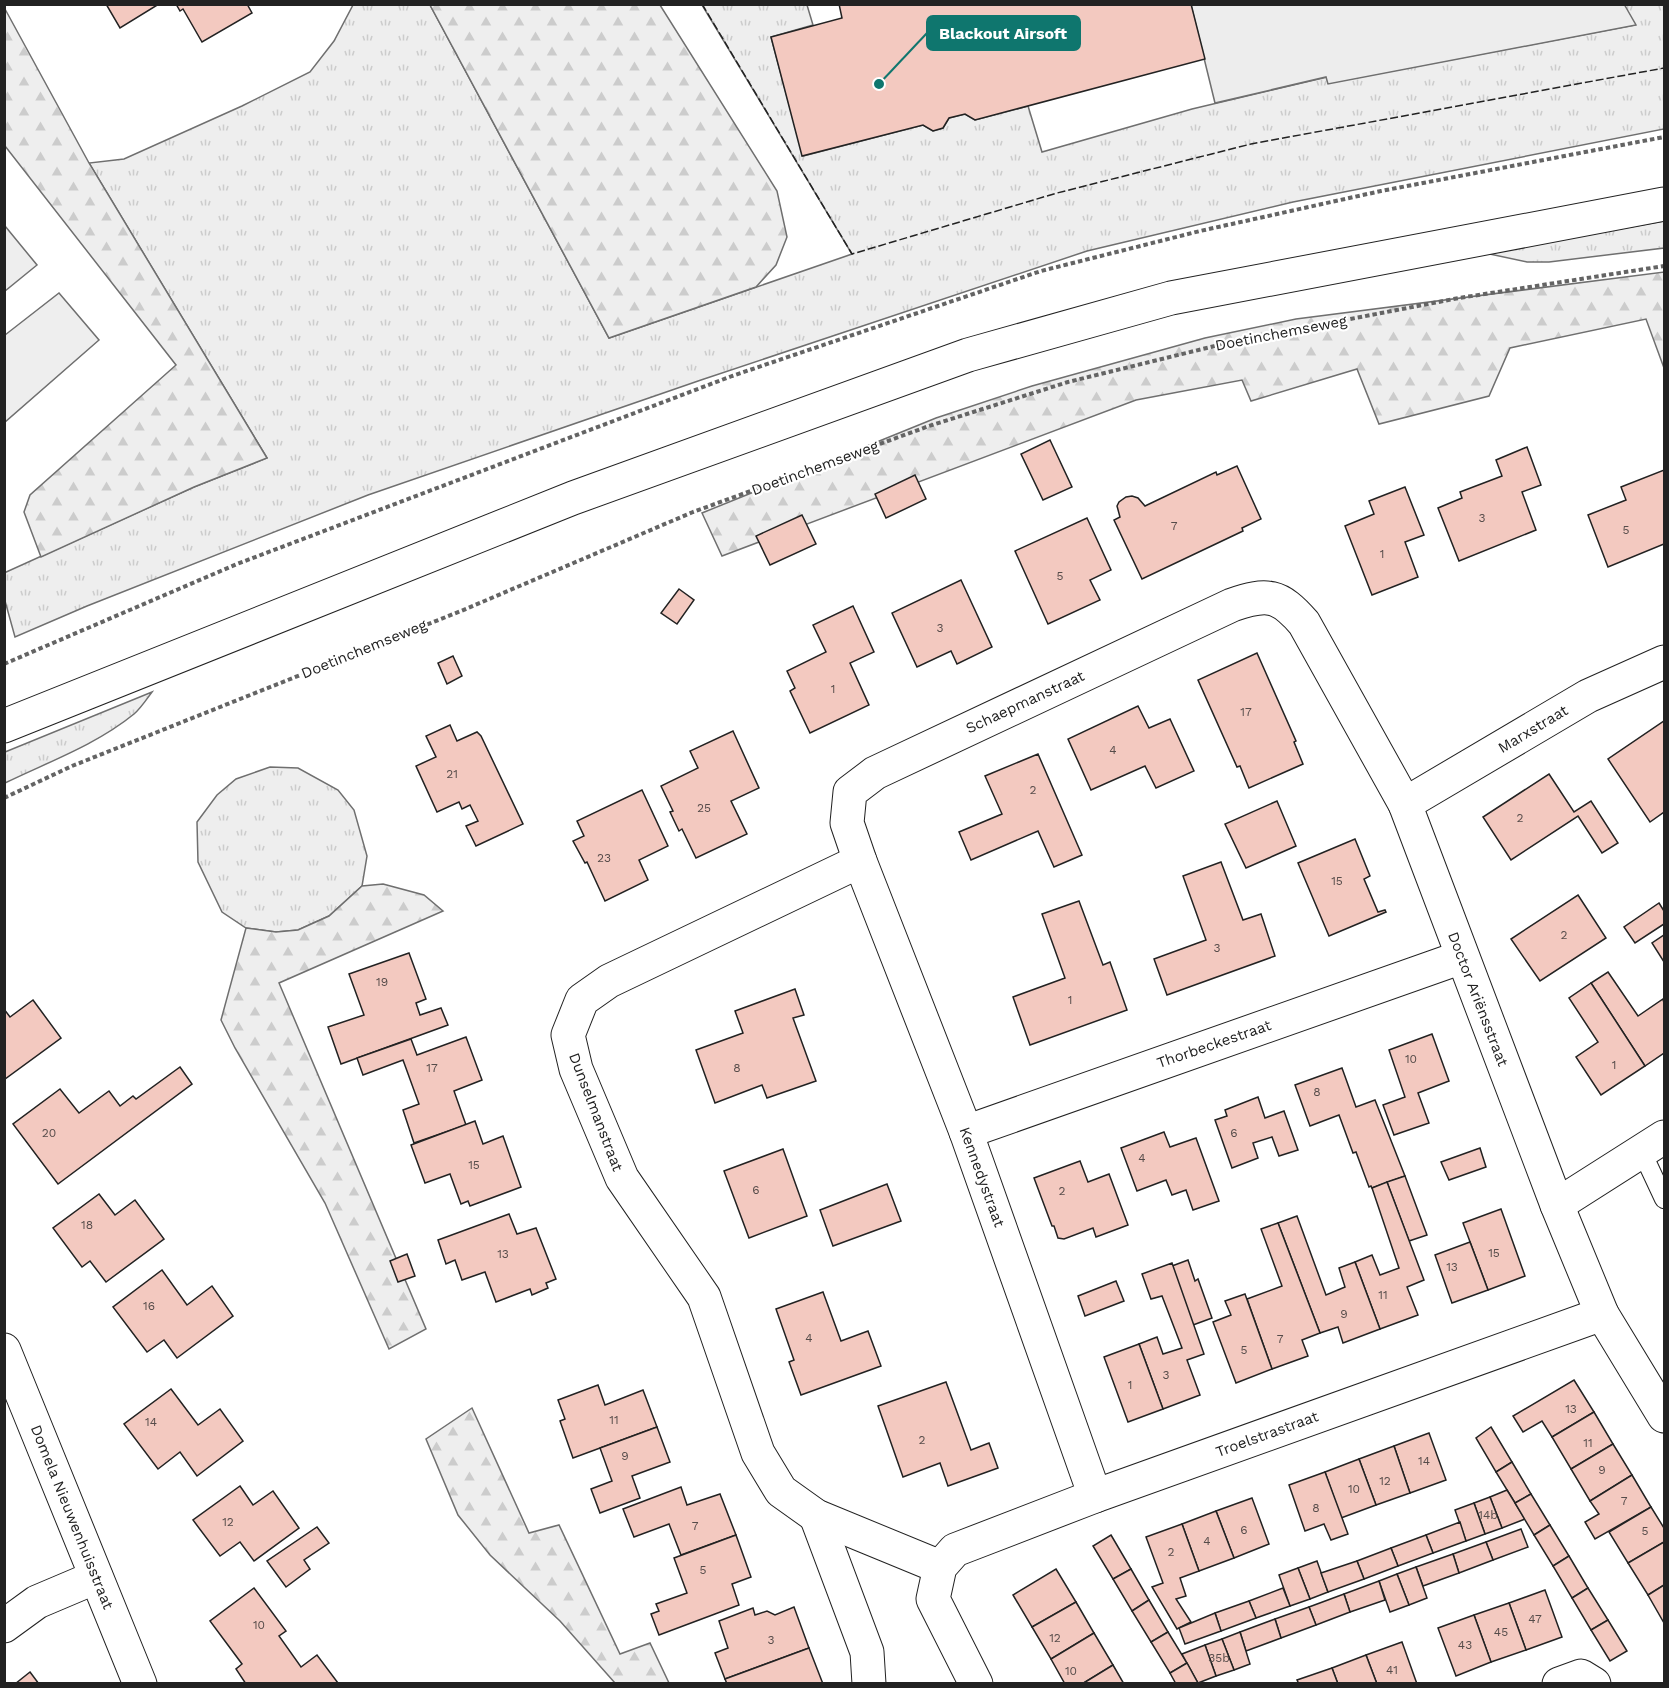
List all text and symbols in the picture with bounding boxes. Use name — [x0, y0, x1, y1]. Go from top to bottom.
callout: Blackout Airsoft — [927, 16, 1080, 50]
text: Blackout Airsoft — [939, 24, 1067, 43]
street label: Doetinchemseweg — [1214, 311, 1348, 355]
street label: Doetinchemseweg — [749, 437, 881, 499]
house number: 3 — [1479, 511, 1486, 525]
house number: 7 — [1171, 519, 1178, 533]
house number: 5 — [1623, 523, 1630, 537]
house number: 1 — [1380, 547, 1384, 561]
house number: 5 — [1057, 569, 1064, 583]
street label: Doetinchemseweg — [299, 616, 429, 682]
house number: 3 — [937, 621, 944, 635]
street label: Schaepmanstraat — [963, 666, 1088, 737]
house number: 1 — [831, 682, 835, 696]
street label: Marxstraat — [1495, 701, 1572, 757]
house number: 17 — [1240, 705, 1252, 719]
house number: 4 — [1109, 743, 1117, 757]
house number: 21 — [446, 767, 458, 781]
house number: 2 — [1030, 783, 1037, 797]
house number: 25 — [697, 801, 711, 815]
house number: 2 — [1517, 811, 1524, 825]
house number: 23 — [597, 851, 611, 865]
house number: 15 — [1331, 874, 1343, 888]
house number: 2 — [1561, 928, 1568, 942]
street label: Doctor Ariënsstraat — [1444, 929, 1512, 1070]
house number: 3 — [1214, 941, 1221, 955]
house number: 19 — [376, 975, 388, 989]
house number: 1 — [1068, 993, 1072, 1007]
street label: Thorbeckestraat — [1155, 1016, 1274, 1072]
street label: Dunselmanstraat — [565, 1050, 627, 1175]
house number: 10 — [1405, 1052, 1417, 1066]
house number: 1 — [1612, 1058, 1616, 1072]
house number: 17 — [426, 1061, 438, 1075]
house number: 8 — [733, 1061, 741, 1075]
house number: 8 — [1313, 1085, 1321, 1099]
street label: Kennedystraat — [956, 1125, 1009, 1230]
house number: 20 — [42, 1126, 56, 1140]
house number: 6 — [1230, 1126, 1238, 1140]
house number: 4 — [1138, 1151, 1146, 1165]
house number: 15 — [468, 1158, 480, 1172]
house number: 6 — [752, 1183, 760, 1197]
house number: 2 — [1059, 1184, 1066, 1198]
house number: 18 — [81, 1218, 93, 1232]
house number: 15 — [1488, 1246, 1500, 1260]
house number: 13 — [497, 1247, 509, 1261]
house number: 13 — [1446, 1260, 1458, 1274]
house number: 11 — [1378, 1288, 1388, 1302]
house number: 16 — [143, 1299, 155, 1313]
house number: 9 — [1340, 1307, 1348, 1321]
house number: 4 — [805, 1331, 813, 1345]
house number: 7 — [1277, 1332, 1284, 1346]
house number: 5 — [1241, 1343, 1248, 1357]
house number: 3 — [1163, 1368, 1170, 1382]
house number: 1 — [1128, 1378, 1132, 1392]
house number: 13 — [1565, 1402, 1577, 1416]
street label: Troelstrastraat — [1213, 1407, 1321, 1461]
house number: 11 — [609, 1413, 619, 1427]
house number: 14 — [145, 1415, 157, 1429]
street label: Domela Nieuwenhuisstraat — [27, 1422, 118, 1612]
house number: 2 — [919, 1433, 926, 1447]
house number: 11 — [1583, 1436, 1593, 1450]
house number: 9 — [621, 1449, 629, 1463]
house number: 14 — [1418, 1454, 1430, 1468]
house number: 9 — [1598, 1463, 1606, 1477]
house number: 12 — [1379, 1474, 1391, 1488]
house number: 10 — [1348, 1482, 1360, 1496]
house number: 7 — [1621, 1494, 1628, 1508]
house number: 8 — [1312, 1501, 1320, 1515]
house number: 14b — [1478, 1508, 1498, 1522]
house number: 12 — [222, 1515, 234, 1529]
house number: 7 — [692, 1519, 699, 1533]
house number: 6 — [1240, 1523, 1248, 1537]
house number: 5 — [1642, 1524, 1649, 1538]
house number: 4 — [1203, 1534, 1211, 1548]
house number: 2 — [1168, 1545, 1175, 1559]
house number: 5 — [700, 1563, 707, 1577]
house number: 47 — [1528, 1612, 1542, 1626]
house number: 10 — [253, 1618, 265, 1632]
house number: 45 — [1494, 1625, 1508, 1639]
house number: 12 — [1049, 1631, 1061, 1645]
house number: 3 — [768, 1633, 775, 1647]
house number: 43 — [1458, 1638, 1472, 1652]
house number: 35b — [1208, 1651, 1230, 1665]
house number: 41 — [1386, 1663, 1398, 1677]
house number: 10 — [1065, 1664, 1077, 1678]

